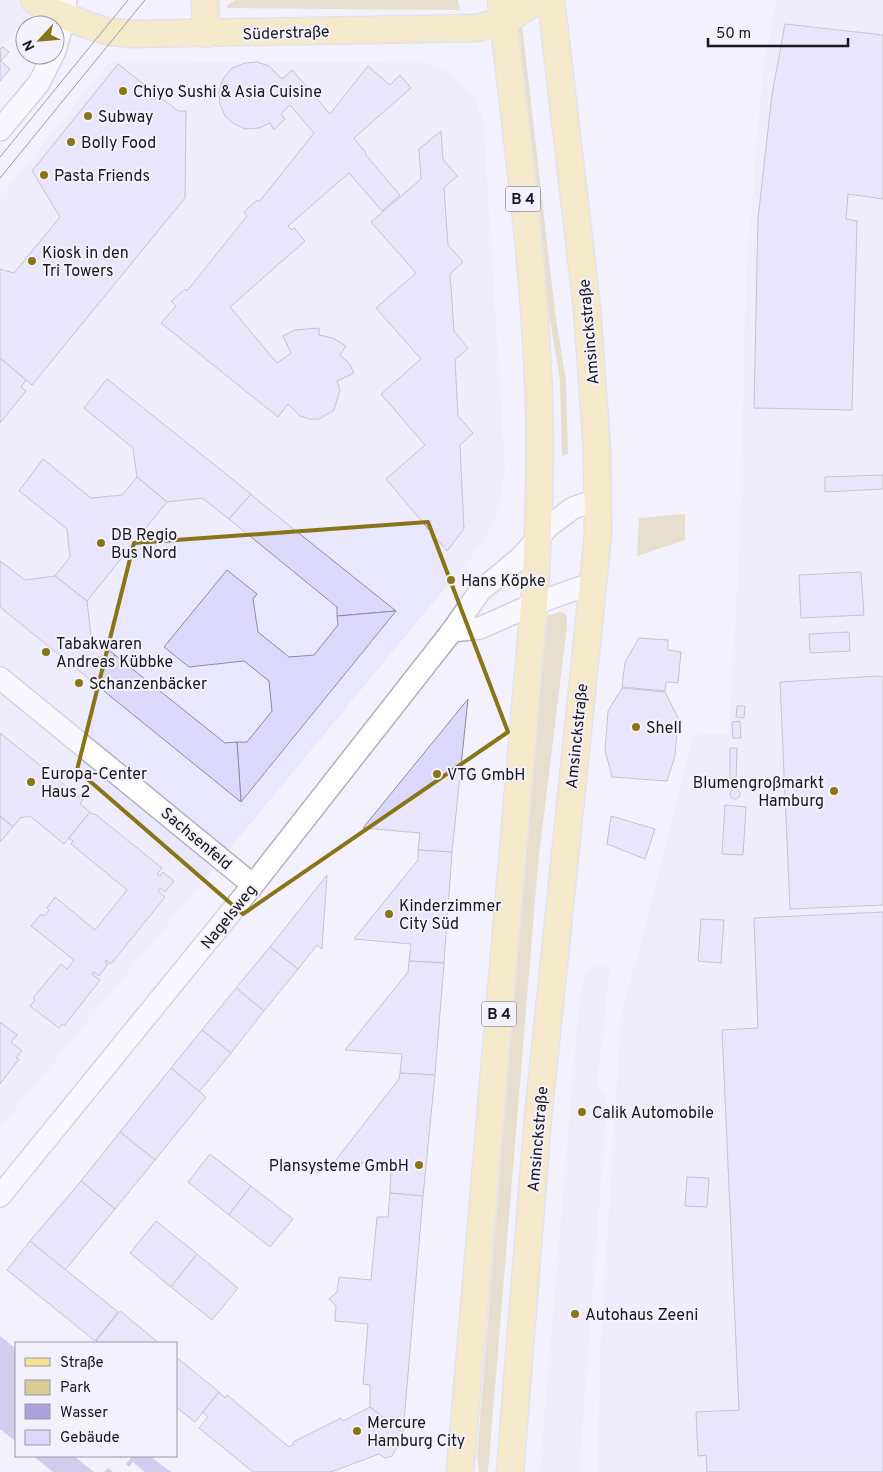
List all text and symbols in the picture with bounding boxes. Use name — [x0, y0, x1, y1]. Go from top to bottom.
north arrow — [15, 15, 65, 65]
scale bar — [708, 15, 848, 47]
street label: Süderstraße — [242, 22, 330, 46]
text: 50 m — [716, 25, 751, 44]
text: N — [20, 37, 40, 53]
place label: Chiyo Sushi & Asia Cuisine — [133, 83, 322, 103]
marker: Chiyo Sushi & Asia Cuisine — [117, 85, 129, 97]
place label: Subway — [98, 108, 154, 128]
marker: Subway — [82, 110, 94, 122]
place label: Bolly Food — [81, 134, 156, 154]
marker: Bolly Food — [65, 136, 77, 148]
place label: Pasta Friends — [54, 167, 150, 187]
marker: Pasta Friends — [38, 169, 50, 181]
road number: B 4 — [506, 186, 540, 212]
place label: Kiosk in den Tri Towers — [42, 244, 129, 282]
marker: Kiosk in den Tri Towers — [26, 255, 38, 267]
street label: Amsinckstraße — [575, 278, 605, 385]
place label: DB Regio Bus Nord — [111, 526, 177, 564]
marker: DB Regio Bus Nord — [95, 537, 107, 549]
place label: Hans Köpke — [461, 572, 546, 592]
marker: Hans Köpke — [445, 574, 457, 586]
place label: Tabakwaren Andreas Kübbke — [56, 635, 173, 673]
marker: Tabakwaren Andreas Kübbke — [40, 646, 52, 658]
place label: Schanzenbäcker — [89, 675, 207, 695]
marker: Schanzenbäcker — [73, 677, 85, 689]
street label: Amsinckstraße — [563, 682, 593, 790]
place label: Shell — [646, 719, 682, 739]
marker: Shell — [630, 721, 642, 733]
place label: Europa-Center Haus 2 — [41, 765, 147, 803]
place label: VTG GmbH — [447, 766, 525, 786]
marker: VTG GmbH — [431, 768, 443, 780]
place label: Blumengroßmarkt Hamburg — [693, 774, 824, 812]
marker: Europa-Center Haus 2 — [25, 776, 37, 788]
marker: Blumengroßmarkt Hamburg — [828, 785, 840, 797]
street label: Sachsenfeld — [156, 804, 236, 875]
street label: Nagelsweg — [197, 881, 262, 954]
place label: Kinderzimmer City Süd — [399, 897, 501, 935]
marker: Kinderzimmer City Süd — [383, 908, 395, 920]
road number: B 4 — [482, 1002, 516, 1026]
street label: Amsinckstraße — [524, 1086, 554, 1193]
place label: Calik Automobile — [592, 1104, 714, 1124]
marker: Calik Automobile — [576, 1106, 588, 1118]
place label: Plansysteme GmbH — [269, 1157, 409, 1177]
marker: Plansysteme GmbH — [413, 1159, 425, 1171]
place label: Autohaus Zeeni — [585, 1306, 698, 1326]
marker: Autohaus Zeeni — [569, 1308, 581, 1320]
legend — [15, 1342, 178, 1457]
text: Straße — [60, 1354, 104, 1373]
text: Park — [60, 1379, 91, 1398]
text: Wasser — [60, 1404, 108, 1423]
place label: Mercure Hamburg City — [367, 1414, 465, 1452]
marker: Mercure Hamburg City — [351, 1425, 363, 1437]
text: Gebäude — [60, 1429, 120, 1448]

